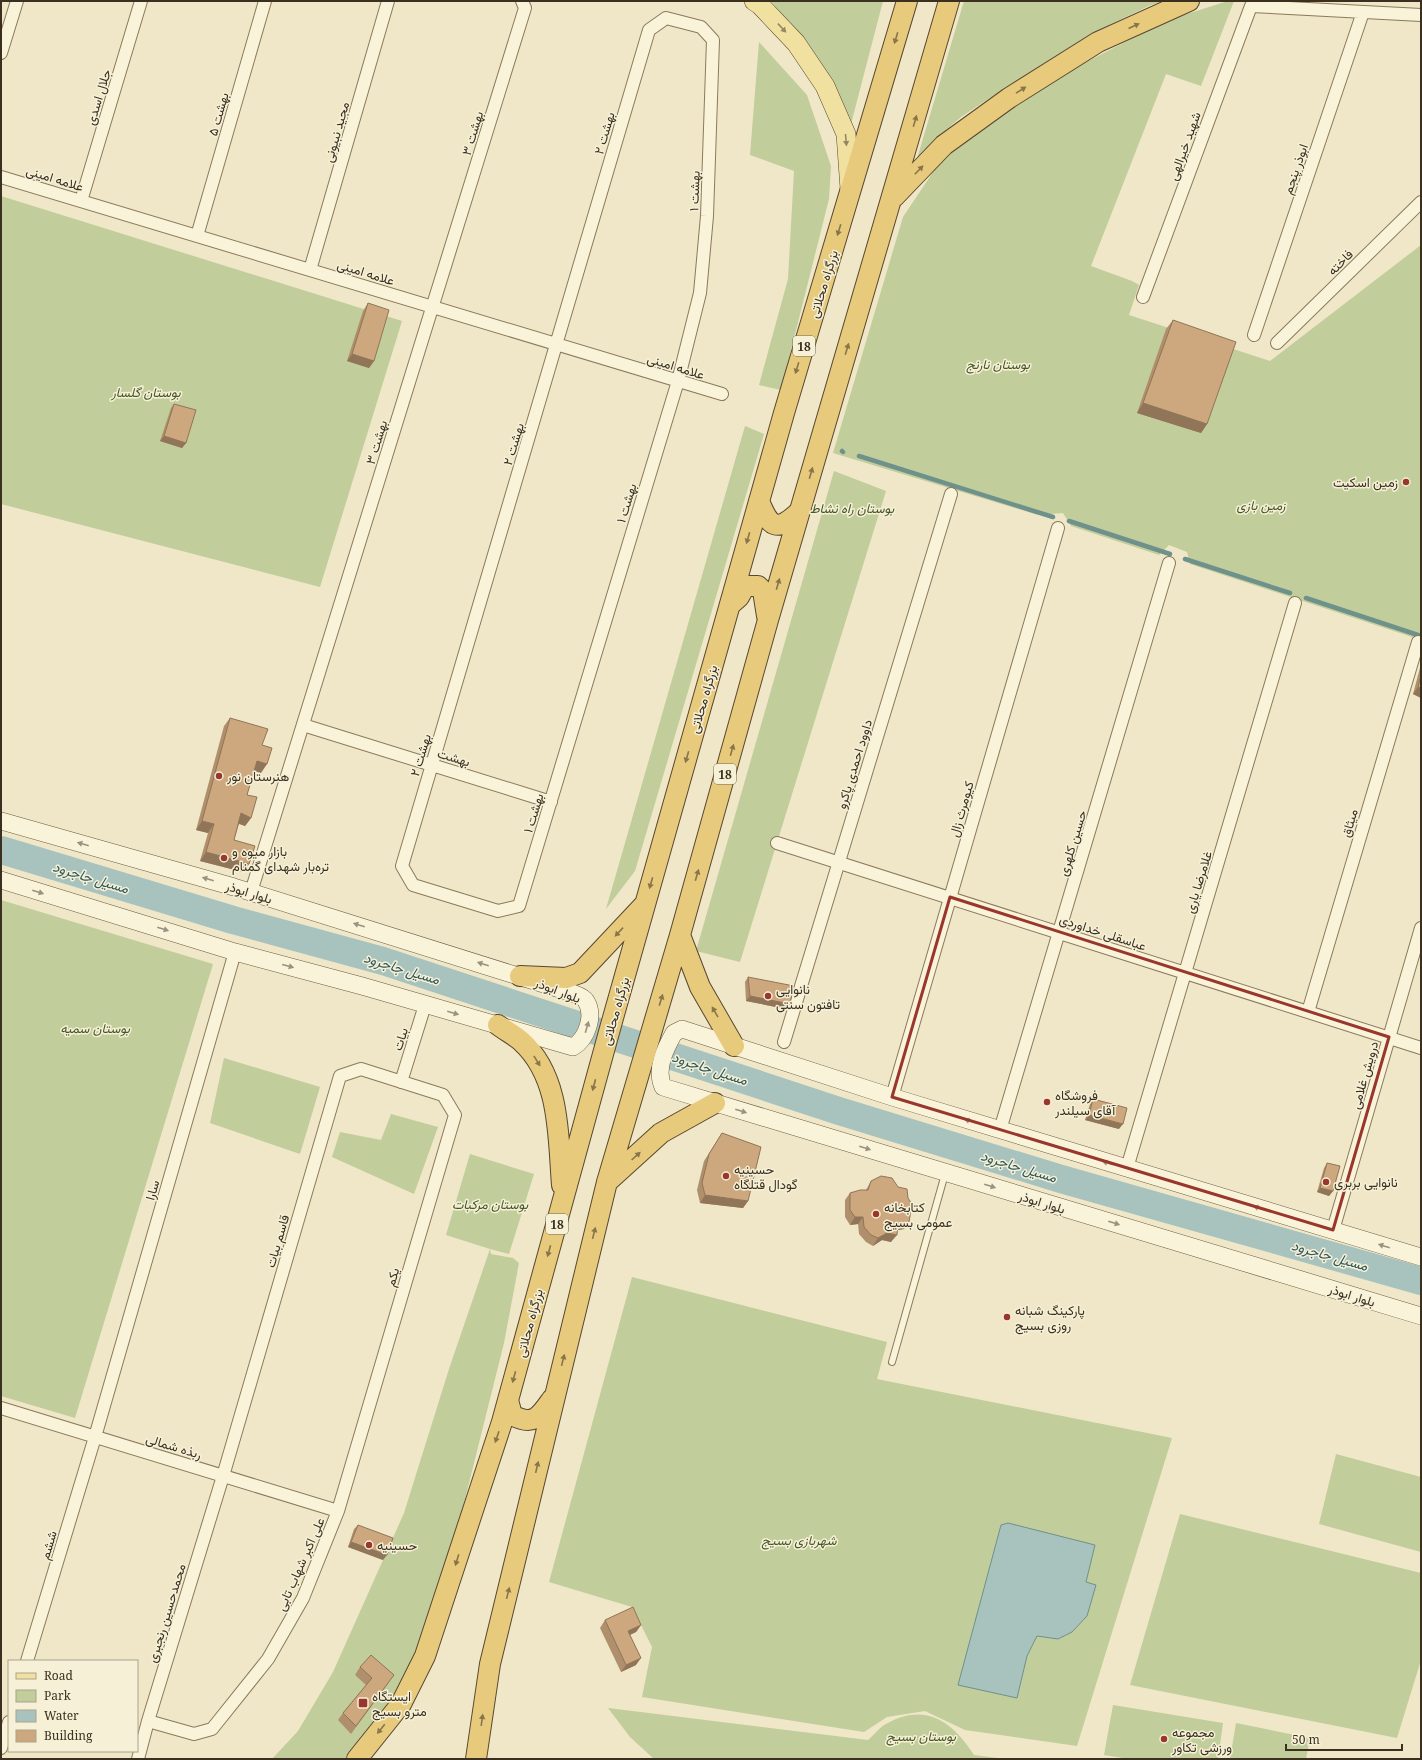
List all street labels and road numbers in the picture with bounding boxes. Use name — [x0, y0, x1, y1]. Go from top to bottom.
street label: جلال اسدی — [81, 67, 115, 127]
street label: بهشت ۵ — [203, 90, 233, 138]
street label: مجید نبیونی — [319, 99, 353, 164]
street label: بهشت ۳ — [457, 109, 487, 157]
street label: بهشت ۲ — [589, 109, 619, 156]
street label: شهید خیرالهی — [1163, 109, 1205, 183]
street label: ابوذر پنجم — [1278, 141, 1313, 197]
street label: علامه امینی — [24, 161, 86, 195]
street label: بهشت ۱ — [684, 170, 704, 212]
street label: فاخته — [1323, 245, 1357, 279]
street label: بزرگراه محلاتی — [804, 248, 842, 320]
street label: علامه امینی — [335, 255, 397, 289]
road number: 18 — [793, 336, 815, 356]
street label: علامه امینی — [645, 349, 707, 383]
street label: بهشت ۳ — [361, 418, 391, 466]
street label: بهشت ۲ — [498, 420, 528, 467]
street label: بهشت ۱ — [611, 481, 641, 525]
street label: بزرگراه محلاتی — [685, 663, 721, 735]
street label: داوود احمدی پاکرو — [832, 717, 877, 811]
street label: بهشت ۲ — [405, 731, 435, 778]
street label: بهشت — [435, 744, 473, 771]
road number: 18 — [714, 764, 736, 784]
street label: کیومرث زال — [944, 779, 978, 839]
street label: بهشت ۱ — [518, 791, 548, 835]
street label: میثاق — [1336, 806, 1362, 840]
street label: حسین کلهری — [1053, 807, 1091, 878]
street label: غلامرضا یاری — [1180, 848, 1216, 915]
street label: بلوار ابوذر — [223, 876, 275, 908]
street label: عباسقلی خداوردی — [1057, 909, 1149, 955]
street label: بلوار ابوذر — [531, 973, 584, 1007]
street label: بزرگراه محلاتی — [597, 975, 633, 1047]
street label: بیات — [388, 1025, 412, 1053]
street label: درویش غلامی — [1346, 1039, 1382, 1111]
street label: سارا — [141, 1178, 163, 1202]
street label: بلوار ابوذر — [1016, 1186, 1068, 1218]
street label: قاسم بیات — [261, 1212, 293, 1270]
road number: 18 — [546, 1214, 568, 1234]
street label: یکم — [381, 1265, 403, 1289]
street label: بلوار ابوذر — [1326, 1279, 1378, 1311]
street label: بزرگراه محلاتی — [511, 1287, 547, 1359]
street label: ربذه شمالی — [144, 1429, 204, 1463]
street label: علی اکبر شهاب تابی — [271, 1514, 329, 1614]
street label: ششم — [35, 1528, 61, 1562]
street label: محمدحسین رنجبری — [142, 1561, 190, 1665]

